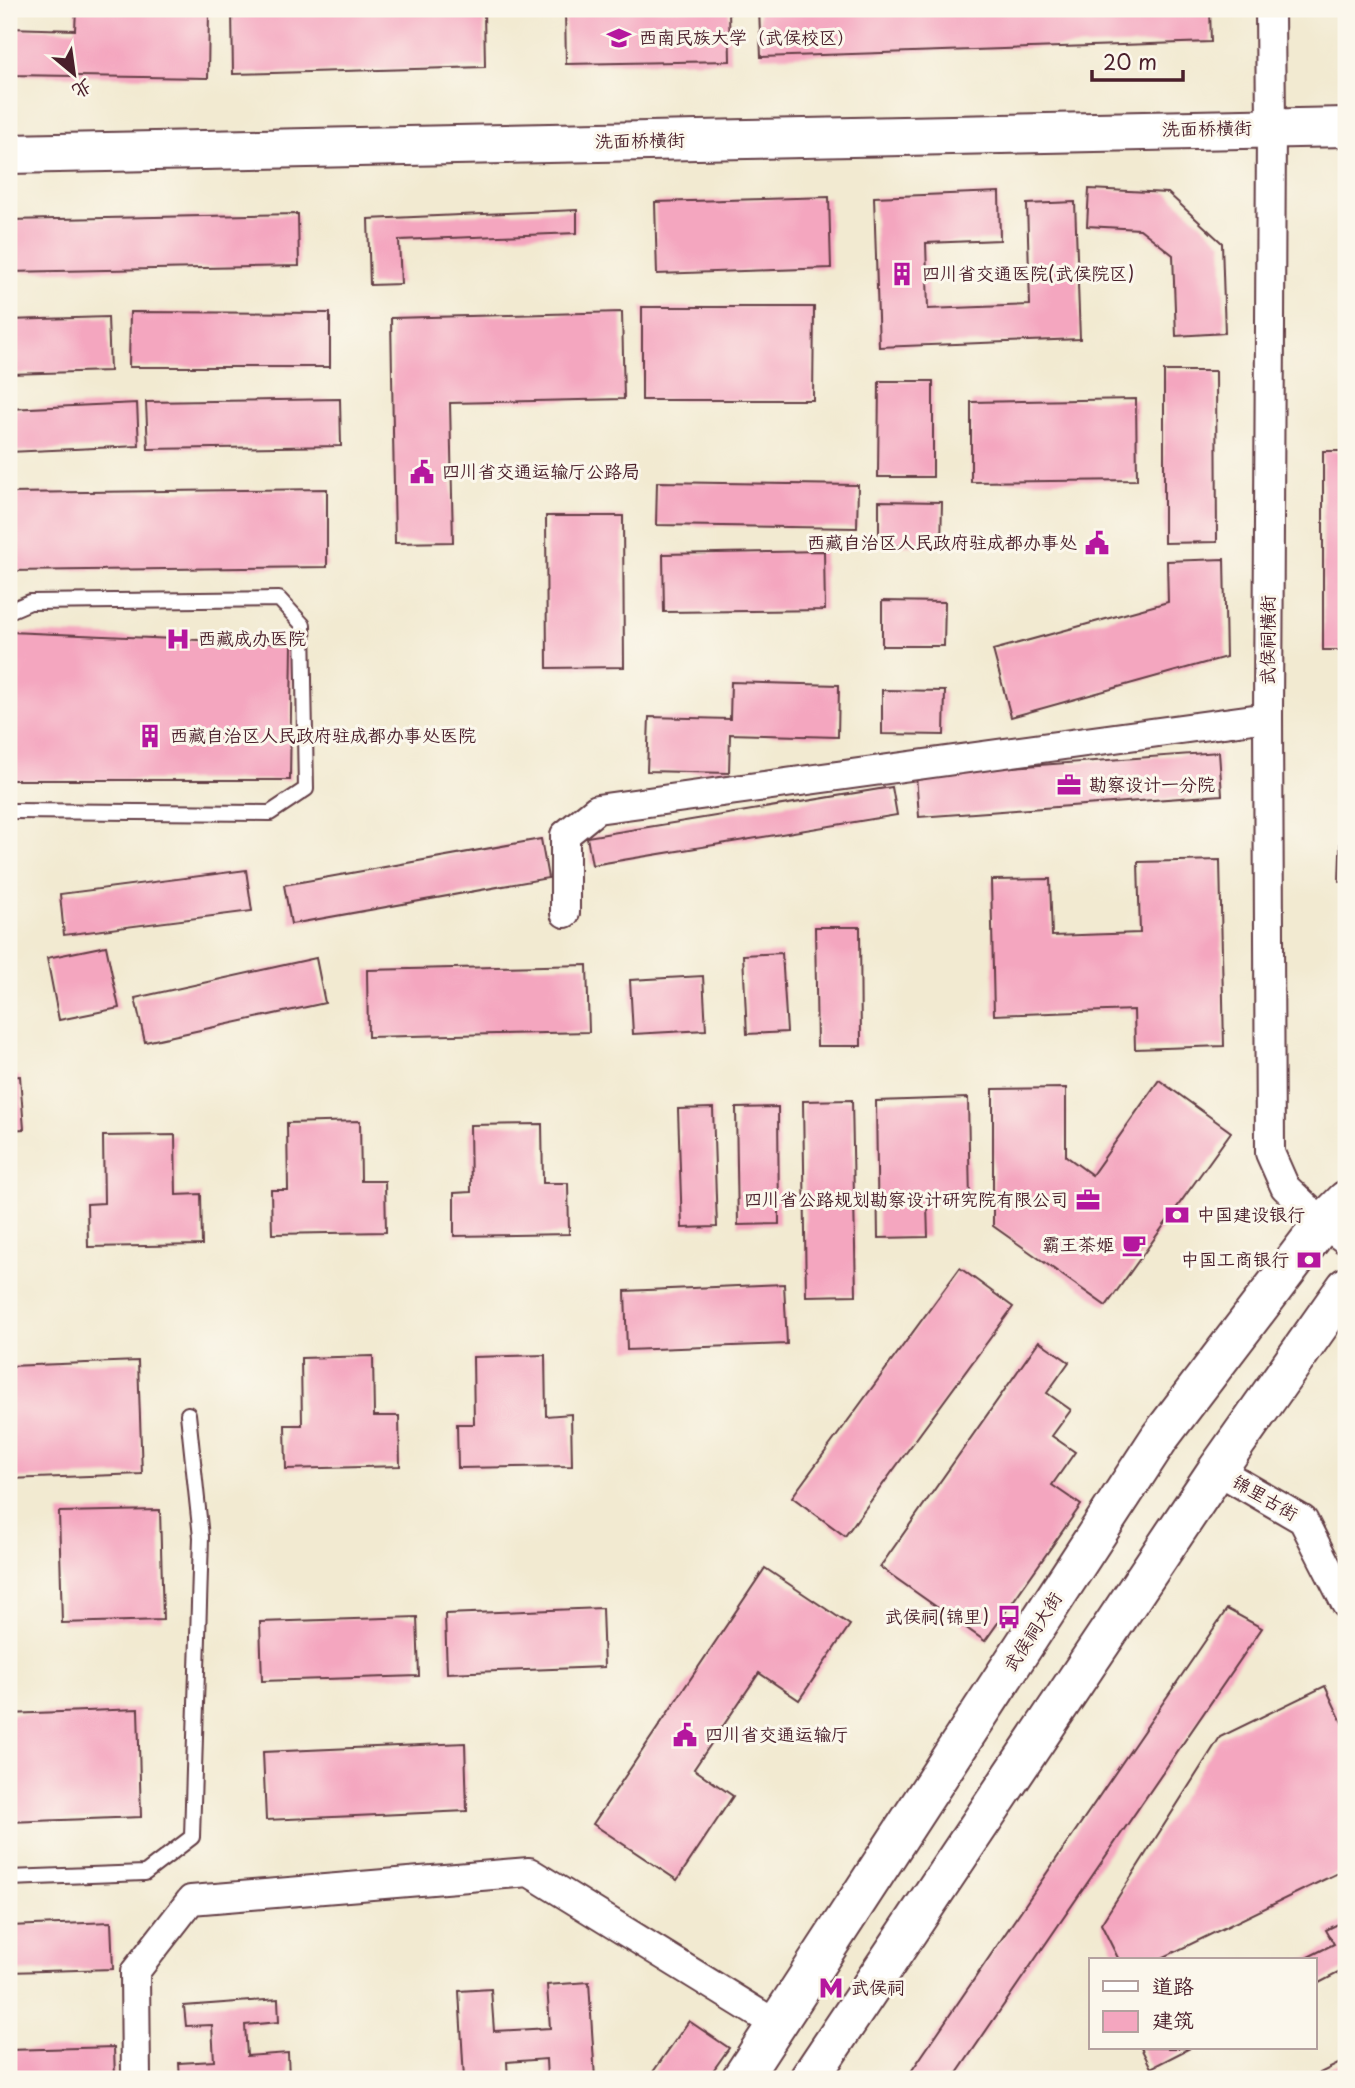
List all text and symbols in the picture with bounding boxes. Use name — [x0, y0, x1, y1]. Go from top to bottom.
place label: 西南民族大学（武侯校区） — [639, 23, 855, 50]
school or university icon: 西南民族大学（武侯校区） — [605, 24, 633, 52]
north arrow — [38, 38, 108, 108]
scale bar — [1092, 38, 1184, 82]
text: 20 m — [1103, 45, 1157, 77]
text: 北 — [68, 73, 98, 107]
street label: 洗面桥横街 — [1162, 113, 1252, 142]
street label: 洗面桥横街 — [595, 125, 685, 154]
place label: 四川省交通医院(武侯院区) — [922, 259, 1134, 286]
building icon: 四川省交通医院(武侯院区) — [888, 260, 916, 288]
place label: 四川省交通运输厅公路局 — [442, 457, 640, 484]
public building icon: 四川省交通运输厅公路局 — [408, 458, 436, 486]
place label: 西藏自治区人民政府驻成都办事处 — [807, 528, 1077, 555]
public building icon: 西藏自治区人民政府驻成都办事处 — [1083, 529, 1111, 557]
street label: 武侯祠横街 — [1253, 595, 1280, 685]
place label: 西藏成办医院 — [198, 624, 306, 651]
hospital icon: 西藏成办医院 — [164, 625, 192, 653]
place label: 西藏自治区人民政府驻成都办事处医院 — [170, 721, 476, 748]
building icon: 西藏自治区人民政府驻成都办事处医院 — [136, 722, 164, 750]
place label: 勘察设计一分院 — [1089, 770, 1215, 797]
office icon: 勘察设计一分院 — [1055, 771, 1083, 799]
place label: 四川省公路规划勘察设计研究院有限公司 — [744, 1185, 1068, 1212]
office icon: 四川省公路规划勘察设计研究院有限公司 — [1074, 1186, 1102, 1214]
place label: 中国建设银行 — [1197, 1200, 1305, 1227]
bank icon: 中国建设银行 — [1163, 1201, 1191, 1229]
place label: 霸王茶姬 — [1042, 1230, 1114, 1257]
cafe icon: 霸王茶姬 — [1120, 1231, 1148, 1259]
place label: 中国工商银行 — [1181, 1245, 1289, 1272]
bank icon: 中国工商银行 — [1295, 1246, 1323, 1274]
street label: 锦里古街 — [1228, 1467, 1304, 1526]
street label: 武侯祠大街 — [996, 1586, 1068, 1676]
place label: 武侯祠(锦里) — [885, 1602, 989, 1629]
bus stop icon: 武侯祠(锦里) — [995, 1603, 1023, 1631]
place label: 四川省交通运输厅 — [705, 1720, 849, 1747]
public building icon: 四川省交通运输厅 — [671, 1721, 699, 1749]
legend — [1089, 1958, 1316, 2050]
text: 道路 — [1152, 1969, 1194, 2001]
place label: 武侯祠 — [851, 1973, 905, 2000]
metro station icon: 武侯祠 — [817, 1974, 845, 2002]
text: 建筑 — [1152, 2003, 1194, 2035]

